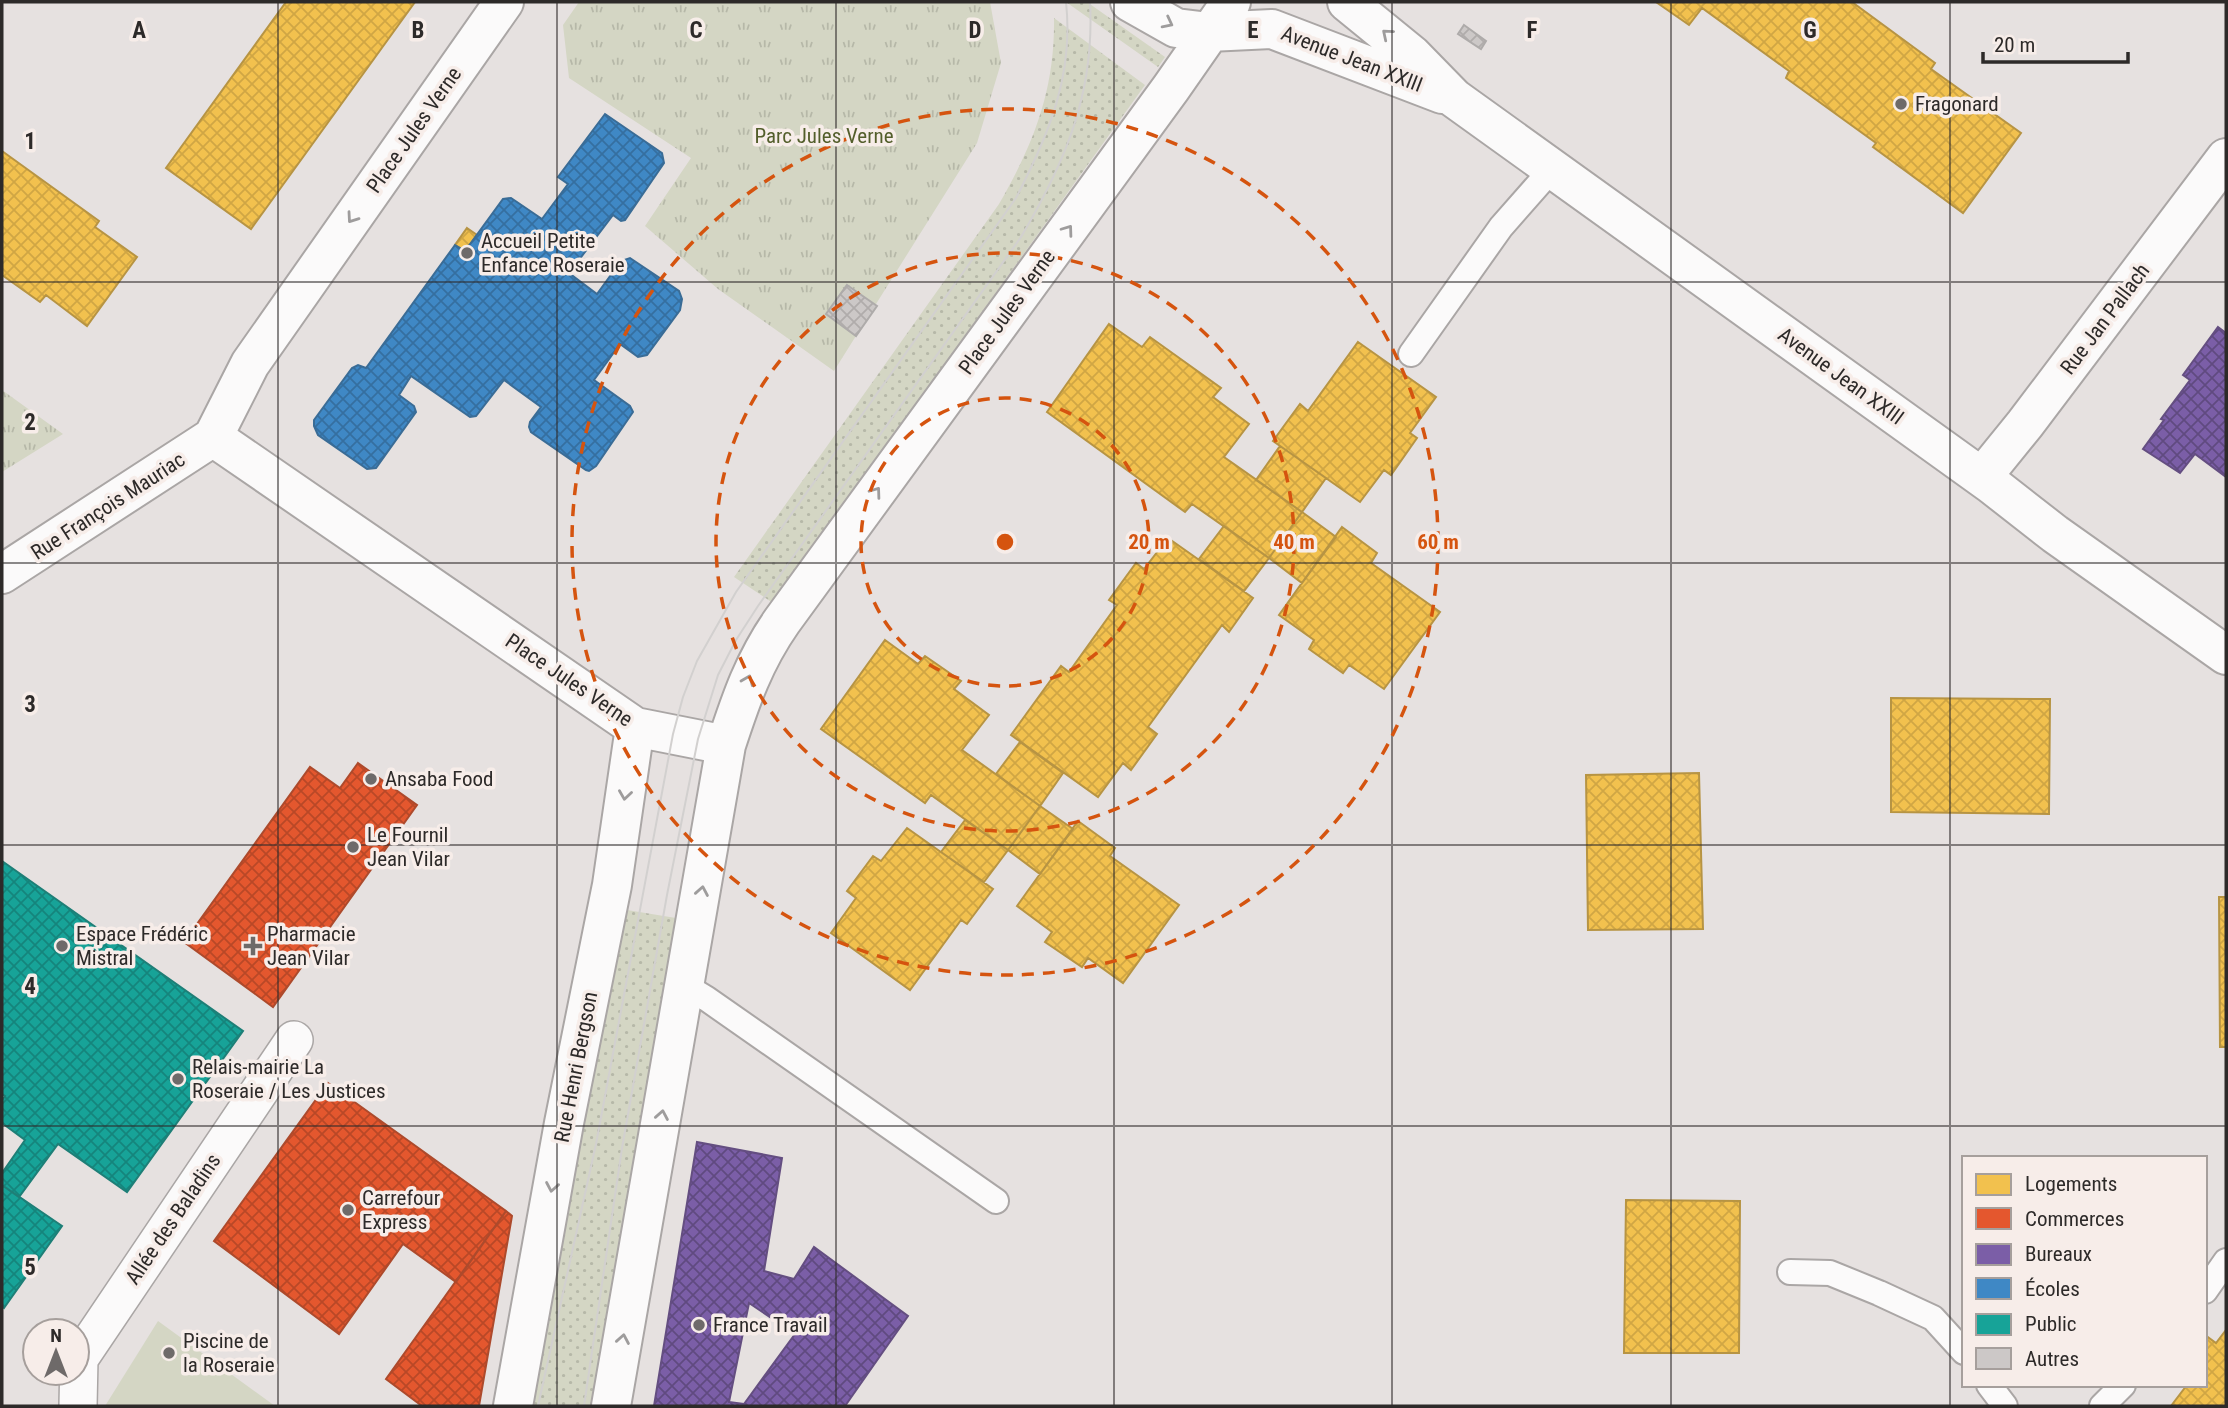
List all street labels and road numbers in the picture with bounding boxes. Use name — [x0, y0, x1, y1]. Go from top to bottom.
street label: Avenue Jean XXIII — [1278, 21, 1426, 97]
street label: Place Jules Verne — [362, 62, 466, 197]
street label: Place Jules Verne — [954, 245, 1060, 379]
street label: Rue Jan Pallach — [2056, 259, 2154, 379]
street label: Avenue Jean XXIII — [1774, 322, 1908, 430]
street label: Rue François Mauriac — [27, 447, 189, 565]
street label: Place Jules Verne — [501, 629, 637, 731]
street label: Rue Henri Bergson — [550, 990, 602, 1144]
street label: Allée des Baladins — [120, 1149, 226, 1289]

